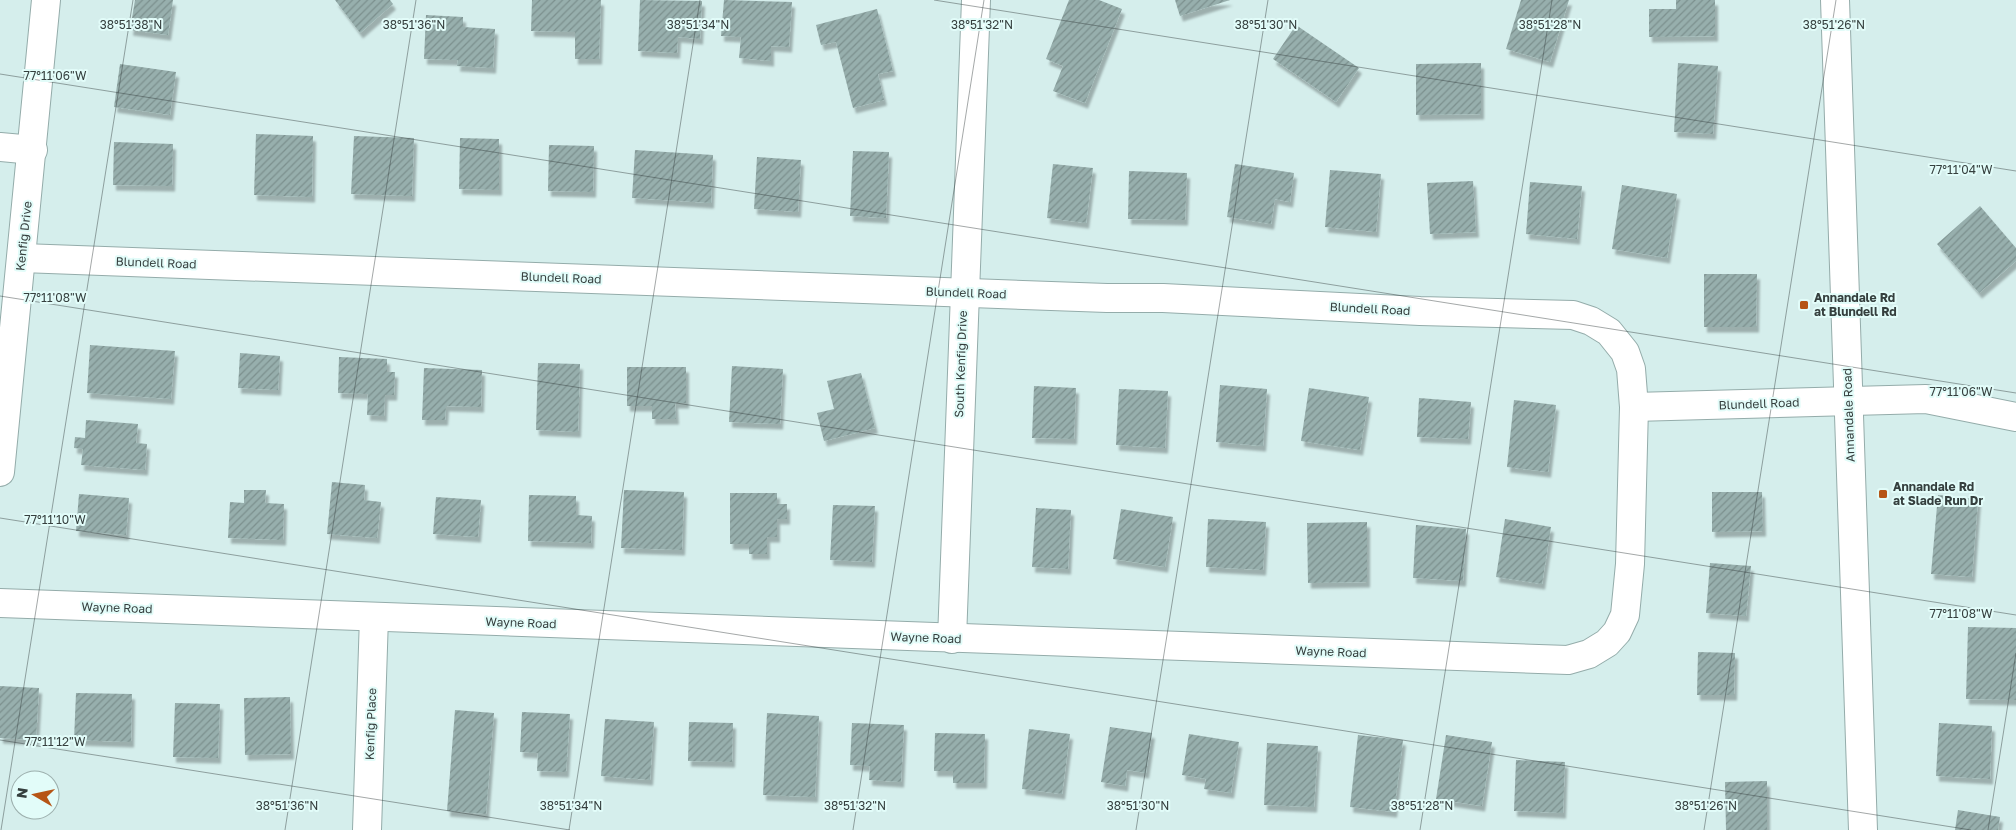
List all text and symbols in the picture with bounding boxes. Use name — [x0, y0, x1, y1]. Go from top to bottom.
text: 38°51'38"N — [100, 17, 162, 32]
text: 38°51'36"N — [383, 17, 445, 32]
text: 38°51'34"N — [667, 17, 729, 32]
text: 38°51'32"N — [951, 17, 1013, 32]
text: 38°51'30"N — [1235, 17, 1297, 32]
text: 38°51'28"N — [1519, 17, 1581, 32]
text: 38°51'26"N — [1803, 17, 1865, 32]
text: 77°11'06"W — [24, 68, 87, 83]
text: 77°11'04"W — [1930, 162, 1993, 177]
street label: Kenfig Drive — [12, 200, 35, 272]
street label: Blundell Road — [115, 254, 197, 271]
street label: Blundell Road — [520, 269, 602, 286]
street label: Blundell Road — [925, 284, 1007, 301]
text: 77°11'08"W — [24, 290, 87, 305]
place label: Annandale Rd at Blundell Rd — [1814, 290, 1897, 319]
street label: Blundell Road — [1329, 299, 1411, 318]
marker: Annandale Rd at Blundell Rd — [1798, 299, 1810, 311]
street label: South Kenfig Drive — [951, 310, 970, 418]
street label: Annandale Road — [1839, 368, 1858, 462]
text: 77°11'06"W — [1930, 384, 1993, 399]
street label: Blundell Road — [1718, 395, 1800, 412]
place label: Annandale Rd at Slade Run Dr — [1893, 479, 1983, 508]
marker: Annandale Rd at Slade Run Dr — [1877, 488, 1889, 500]
text: 77°11'10"W — [24, 512, 86, 527]
street label: Wayne Road — [81, 599, 153, 616]
text: 77°11'08"W — [1930, 606, 1993, 621]
street label: Wayne Road — [485, 614, 557, 631]
street label: Wayne Road — [890, 629, 962, 646]
street label: Wayne Road — [1295, 643, 1367, 660]
street label: Kenfig Place — [362, 688, 379, 760]
text: 77°11'12"W — [25, 734, 86, 749]
north arrow — [10, 770, 60, 820]
text: N — [12, 786, 31, 799]
text: 38°51'36"N — [256, 798, 318, 813]
text: 38°51'34"N — [540, 798, 602, 813]
text: 38°51'32"N — [824, 798, 886, 813]
text: 38°51'30"N — [1107, 798, 1169, 813]
text: 38°51'28"N — [1391, 798, 1453, 813]
text: 38°51'26"N — [1675, 798, 1737, 813]

